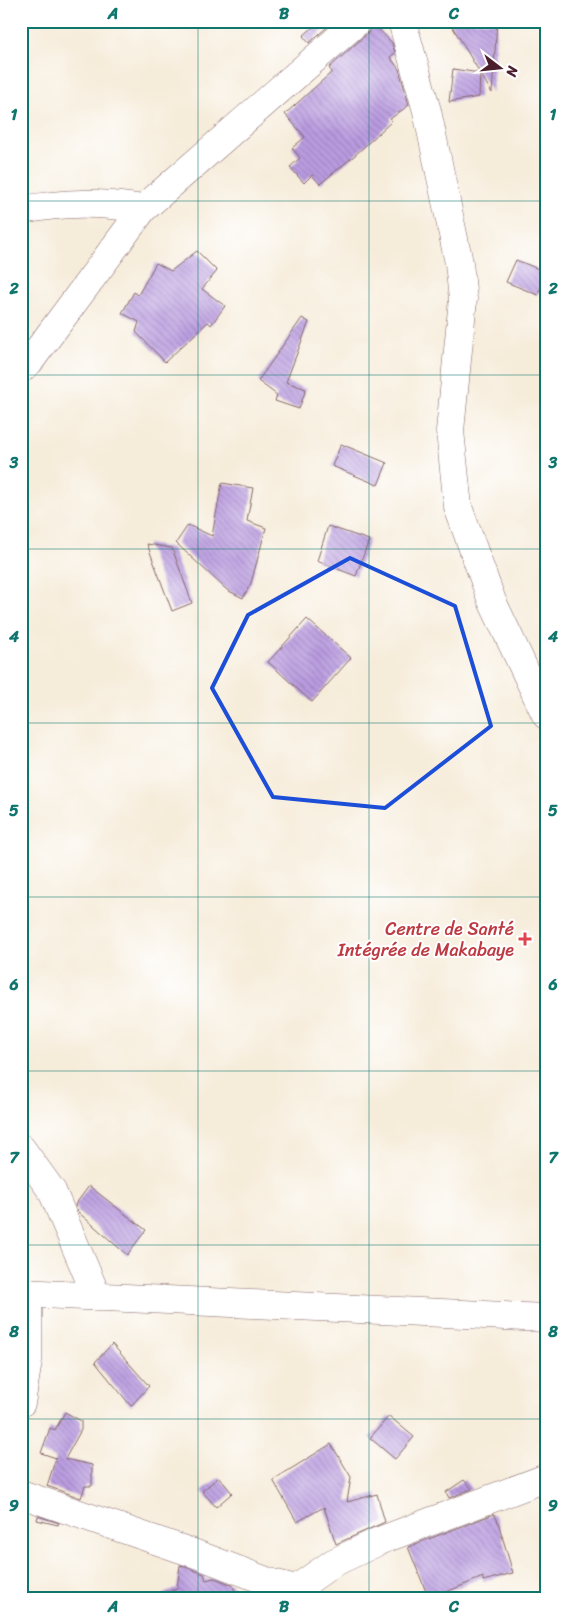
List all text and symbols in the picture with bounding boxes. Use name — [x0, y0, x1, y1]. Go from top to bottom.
text: A — [107, 0, 118, 28]
text: B — [279, 0, 290, 28]
text: C — [448, 0, 460, 28]
north arrow — [474, 42, 524, 92]
text: N — [499, 62, 526, 80]
text: 1 — [11, 100, 18, 129]
text: 1 — [550, 100, 557, 129]
text: 2 — [8, 274, 19, 303]
text: 2 — [547, 274, 558, 303]
text: 3 — [9, 448, 19, 477]
text: 3 — [548, 448, 558, 477]
text: 4 — [8, 622, 19, 651]
text: 4 — [547, 622, 558, 651]
text: 5 — [9, 796, 19, 825]
text: 5 — [548, 796, 558, 825]
place label: Centre de Santé Intégrée de Makabaye — [337, 913, 514, 966]
marker: Centre de Santé Intégrée de Makabaye — [518, 932, 532, 946]
text: 6 — [8, 970, 19, 999]
text: 6 — [547, 970, 558, 999]
text: 7 — [9, 1143, 20, 1172]
text: 7 — [548, 1143, 559, 1172]
text: 8 — [8, 1317, 19, 1346]
text: 8 — [547, 1317, 558, 1346]
text: 9 — [9, 1491, 19, 1520]
text: 9 — [548, 1491, 558, 1520]
text: A — [107, 1592, 118, 1620]
text: B — [279, 1592, 290, 1620]
text: C — [448, 1592, 460, 1620]

